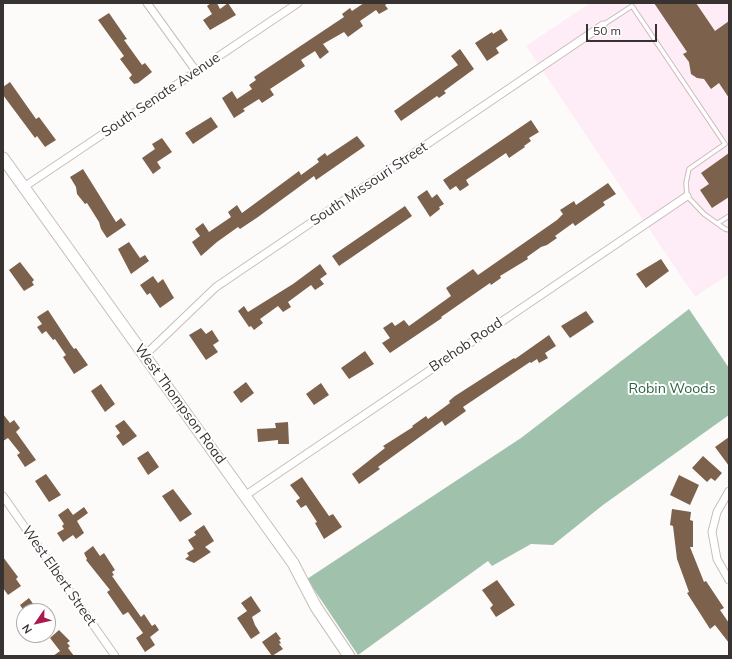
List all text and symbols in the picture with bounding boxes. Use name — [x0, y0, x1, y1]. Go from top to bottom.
scale bar — [588, 16, 659, 42]
text: 50 m — [593, 23, 621, 38]
street label: South Senate Avenue — [99, 49, 223, 141]
street label: South Missouri Street — [307, 139, 431, 229]
street label: Brehob Road — [426, 314, 506, 376]
street label: West Thompson Road — [131, 341, 229, 467]
park label: Robin Woods — [628, 381, 716, 397]
street label: West Elbert Street — [18, 523, 100, 629]
north arrow — [16, 603, 56, 643]
text: N — [19, 622, 35, 637]

